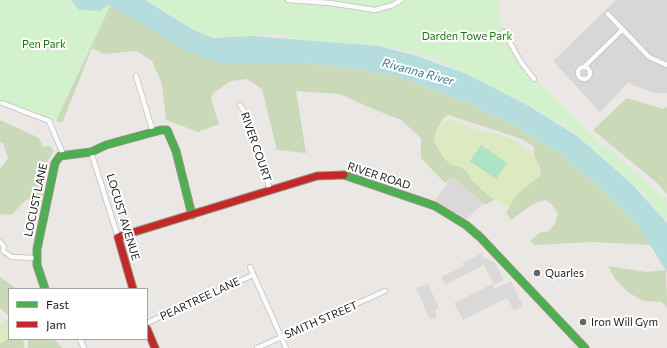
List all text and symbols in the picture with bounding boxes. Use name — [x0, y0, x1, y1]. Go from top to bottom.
park label: Darden Towe Park — [422, 29, 512, 43]
park label: Pen Park — [22, 37, 66, 51]
water label: Rivanna River — [380, 55, 456, 89]
street label: RIVER COURT — [238, 110, 274, 184]
street label: RIVER ROAD — [346, 160, 412, 192]
street label: LOCUST LANE — [22, 162, 50, 238]
street label: LOCUST AVENUE — [104, 172, 142, 262]
place label: Quarles — [545, 266, 584, 280]
marker: Quarles — [532, 268, 542, 278]
street label: PEARTREE LANE — [158, 275, 242, 323]
legend — [8, 288, 148, 340]
text: Fast — [46, 297, 69, 311]
street label: SMITH STREET — [282, 299, 360, 341]
place label: Iron Will Gym — [591, 315, 658, 329]
text: Jam — [46, 317, 66, 331]
marker: Iron Will Gym — [578, 317, 588, 327]

